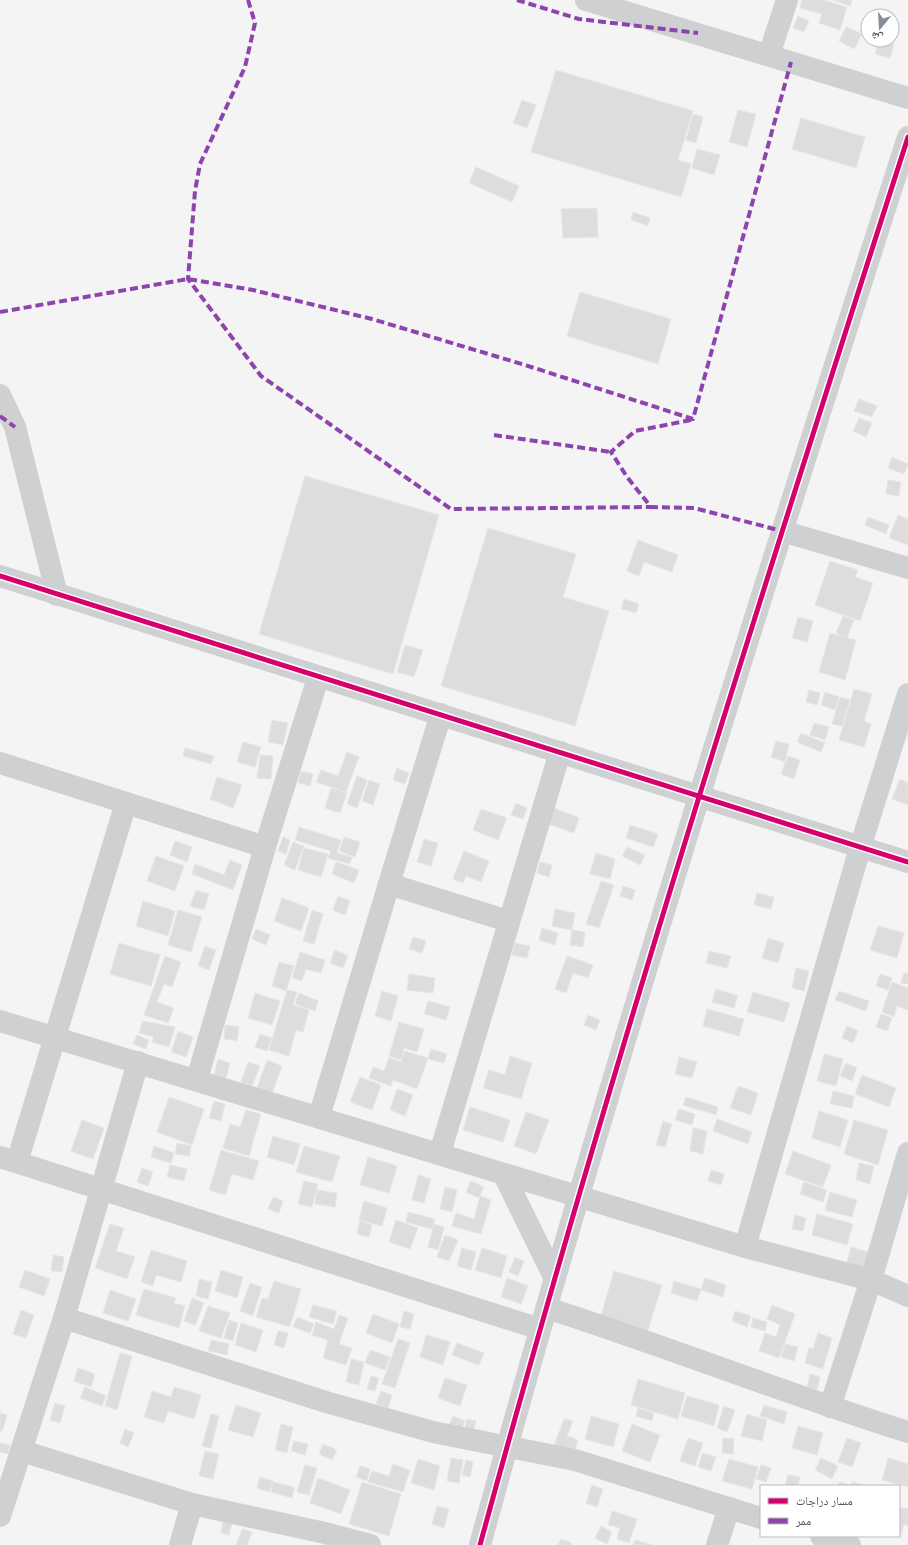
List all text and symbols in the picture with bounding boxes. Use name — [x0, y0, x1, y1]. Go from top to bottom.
north arrow — [860, 8, 900, 48]
text: ش — [869, 28, 885, 45]
legend — [760, 1485, 900, 1537]
text: مسار دراجات — [796, 1494, 853, 1508]
text: ممر — [795, 1514, 811, 1528]

